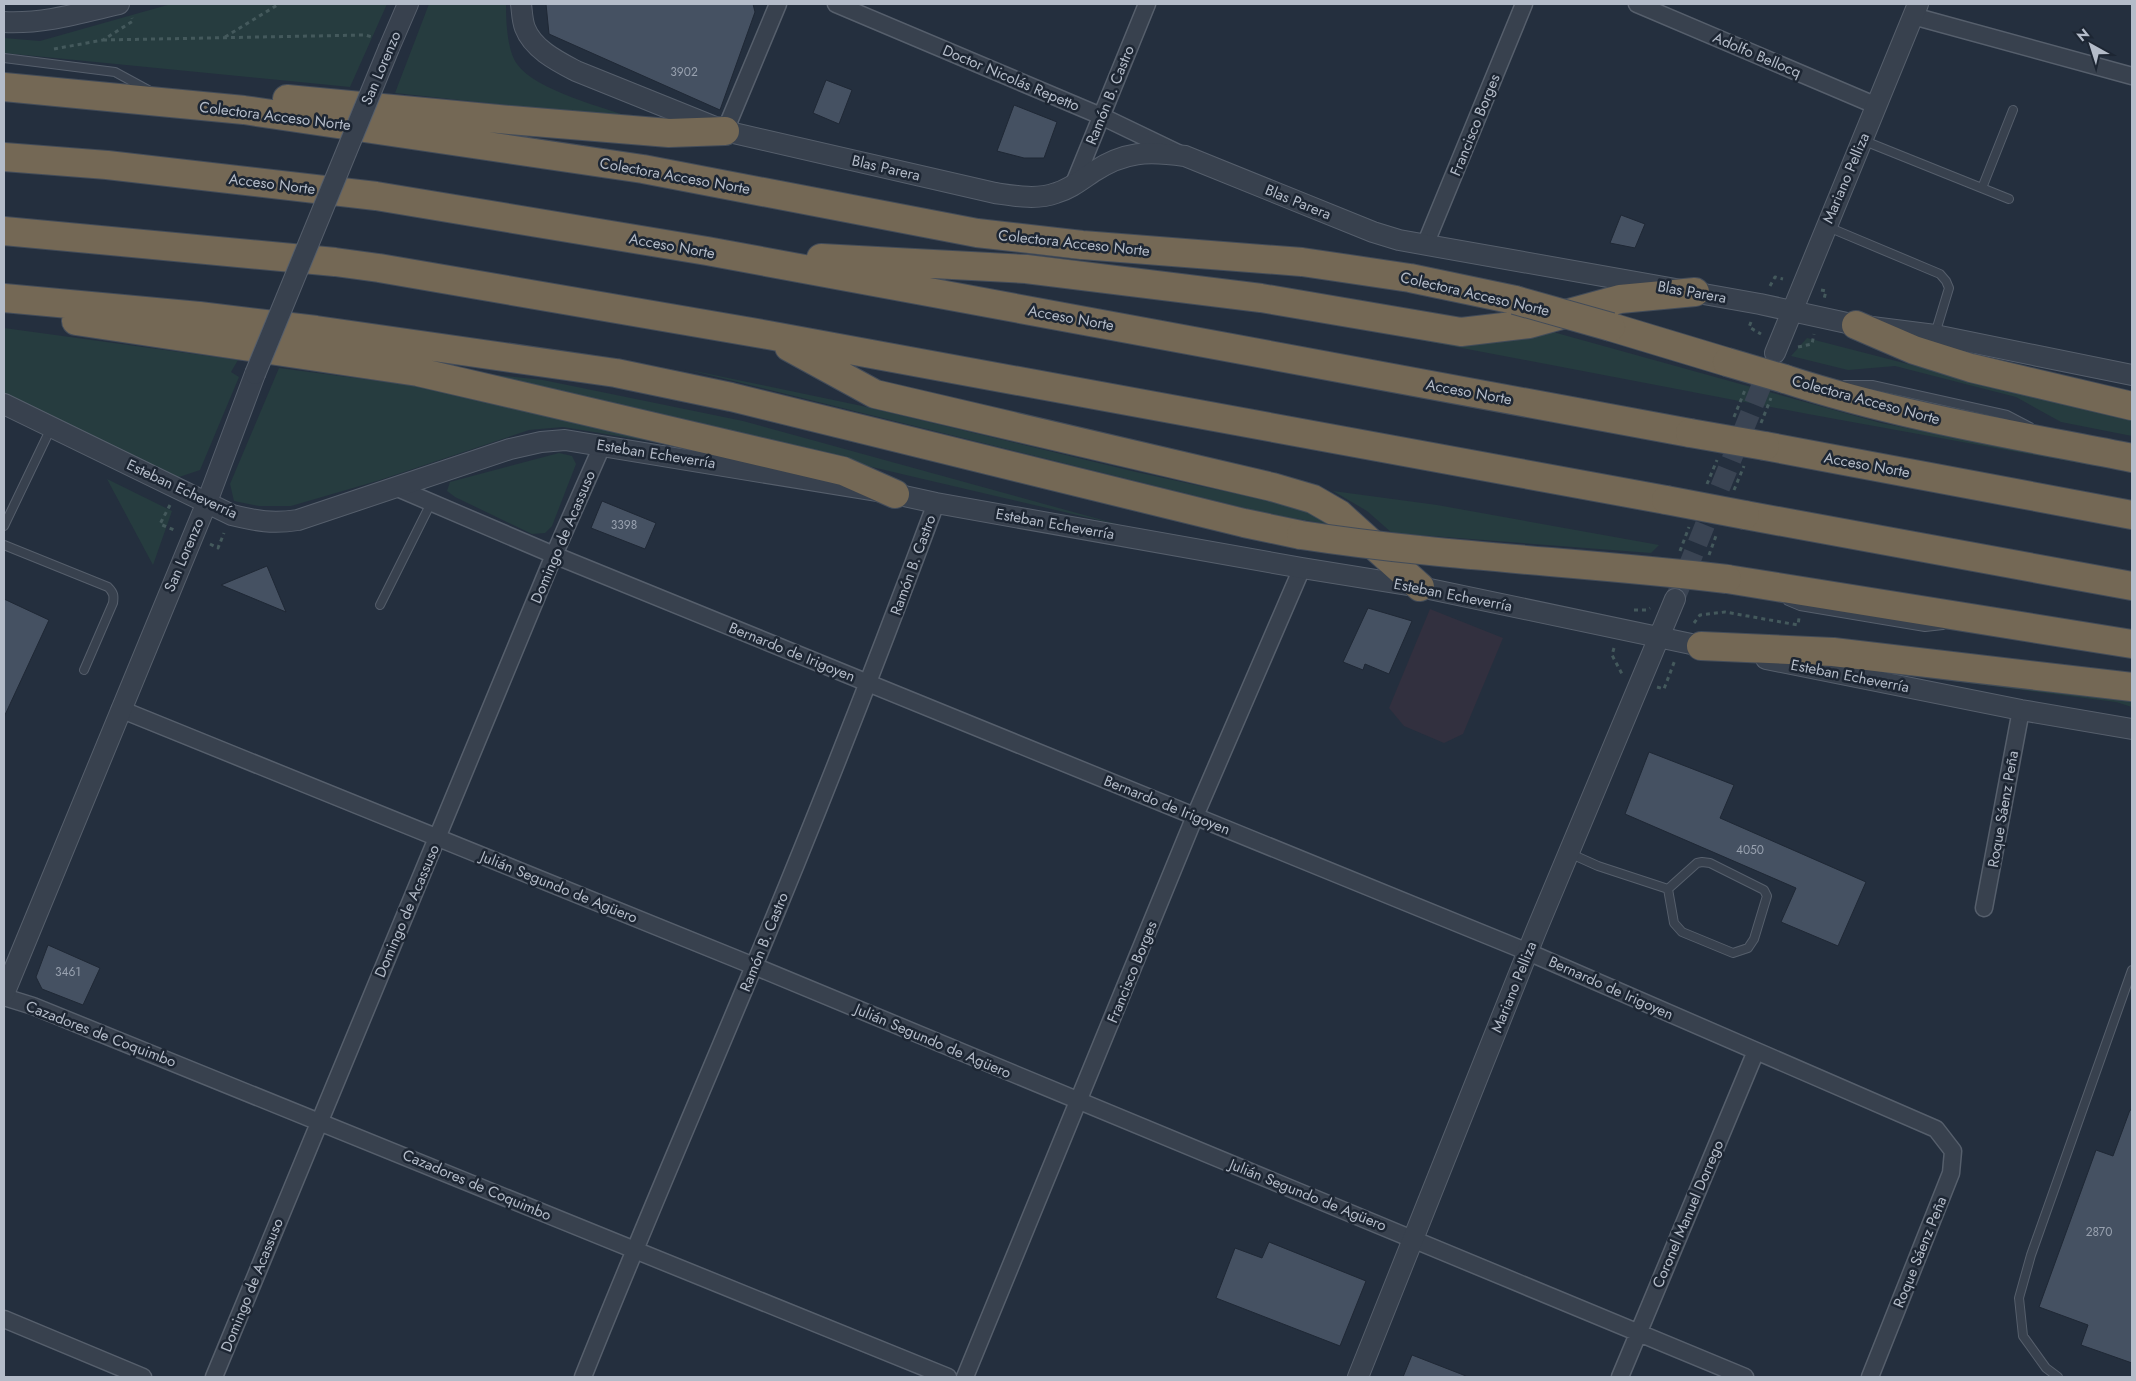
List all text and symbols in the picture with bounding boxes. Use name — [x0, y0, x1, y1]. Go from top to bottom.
north arrow — [2066, 20, 2116, 70]
text: N — [2072, 24, 2093, 46]
street label: Adolfo Bellocq — [1709, 27, 1805, 83]
street label: San Lorenzo — [356, 28, 406, 108]
street label: Doctor Nicolás Repetto — [939, 39, 1083, 117]
street label: Ramón B. Castro — [1080, 42, 1140, 148]
house number: 3902 — [670, 63, 698, 81]
street label: Francisco Borges — [1445, 71, 1505, 179]
street label: Colectora Acceso Norte — [198, 96, 352, 136]
street label: Mariano Pelliza — [1817, 129, 1875, 227]
street label: Blas Parera — [850, 149, 922, 187]
street label: Colectora Acceso Norte — [598, 152, 752, 200]
street label: Acceso Norte — [227, 168, 317, 200]
street label: Blas Parera — [1262, 179, 1334, 225]
street label: Colectora Acceso Norte — [997, 224, 1151, 262]
street label: Acceso Norte — [627, 228, 717, 264]
street label: Colectora Acceso Norte — [1398, 266, 1552, 322]
street label: Blas Parera — [1656, 275, 1728, 309]
street label: Acceso Norte — [1026, 300, 1116, 336]
street label: Colectora Acceso Norte — [1790, 370, 1943, 430]
street label: Acceso Norte — [1424, 374, 1514, 410]
street label: Esteban Echeverría — [595, 434, 717, 474]
street label: Acceso Norte — [1822, 447, 1912, 483]
street label: Esteban Echeverría — [123, 454, 241, 524]
street label: Domingo de Acassuso — [525, 467, 601, 607]
street label: Esteban Echeverría — [994, 503, 1116, 545]
street label: Ramón B. Castro — [885, 512, 941, 618]
street label: San Lorenzo — [159, 515, 209, 595]
house number: 3398 — [611, 516, 637, 534]
street label: Esteban Echeverría — [1392, 573, 1514, 617]
street label: Bernardo de Irigoyen — [725, 617, 859, 687]
street label: Esteban Echeverría — [1789, 654, 1911, 698]
street label: Roque Sáenz Peña — [1982, 749, 2024, 869]
street label: Bernardo de Irigoyen — [1100, 770, 1234, 840]
street label: Domingo de Acassuso — [369, 841, 445, 981]
house number: 4050 — [1736, 841, 1764, 859]
street label: Julián Segundo de Agüero — [475, 845, 641, 929]
street label: Ramón B. Castro — [734, 889, 794, 995]
street label: Francisco Borges — [1102, 918, 1162, 1026]
street label: Mariano Pelliza — [1486, 938, 1542, 1036]
street label: Bernardo de Irigoyen — [1545, 951, 1677, 1025]
house number: 3461 — [55, 963, 81, 981]
street label: Cazadores de Coquimbo — [23, 995, 179, 1073]
street label: Julián Segundo de Agüero — [850, 997, 1015, 1084]
street label: Coronel Manuel Dorrego — [1647, 1137, 1729, 1291]
street label: Cazadores de Coquimbo — [399, 1144, 555, 1226]
street label: Julián Segundo de Agüero — [1224, 1153, 1390, 1237]
street label: Roque Sáenz Peña — [1888, 1193, 1952, 1311]
street label: Domingo de Acassuso — [215, 1215, 289, 1355]
house number: 2870 — [2086, 1223, 2112, 1241]

